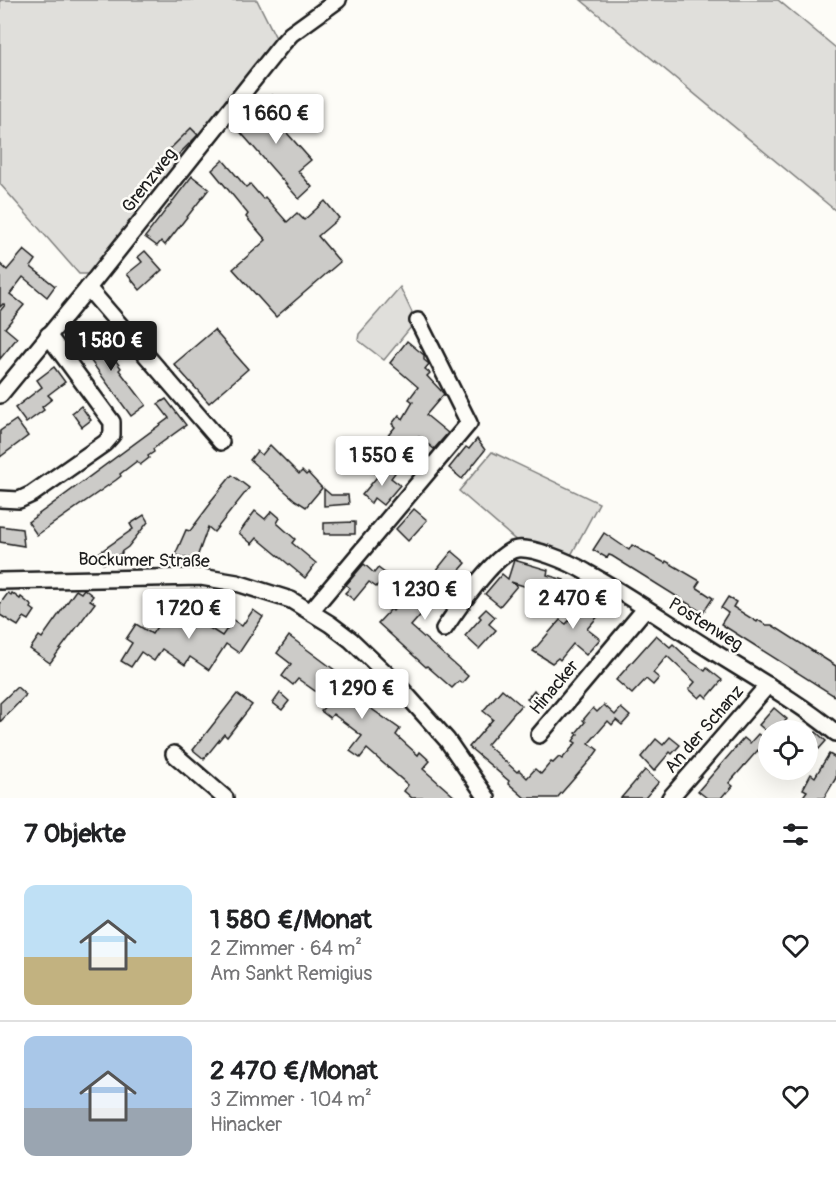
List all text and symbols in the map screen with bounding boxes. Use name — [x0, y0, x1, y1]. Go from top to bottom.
pin: 1 660 € — [221, 94, 331, 145]
text: 1 660 € — [243, 101, 309, 126]
street label: Grenzweg — [117, 143, 182, 217]
pin: 1 580 € — [56, 321, 166, 372]
text: 1 580 € — [79, 328, 143, 353]
pin: 1 550 € — [327, 436, 437, 487]
text: 1 550 € — [349, 443, 415, 468]
street label: Bockumer Straße — [78, 548, 210, 573]
pin: 1 230 € — [370, 570, 480, 621]
text: 1 230 € — [392, 577, 458, 602]
pin: 2 470 € — [518, 579, 628, 630]
text: 2 470 € — [539, 586, 607, 611]
pin: 1 720 € — [134, 589, 244, 640]
street label: Postenweg — [664, 592, 747, 656]
text: 1 720 € — [156, 596, 222, 621]
street label: Hinacker — [525, 655, 584, 720]
pin: 1 290 € — [307, 669, 417, 720]
text: 1 290 € — [330, 676, 394, 701]
street label: An der Schanz — [660, 680, 749, 778]
map controls — [758, 720, 818, 780]
button: locate — [758, 720, 818, 780]
text: 7 Objekte — [24, 818, 126, 850]
icon: filters — [779, 818, 812, 851]
text: 1 580 €/Monat — [210, 904, 372, 936]
icon: home — [72, 909, 144, 981]
icon: heart — [779, 929, 812, 962]
text: 2 Zimmer · 64 m² — [210, 936, 362, 961]
text: Am Sankt Remigius — [210, 961, 372, 986]
text: 2 470 €/Monat — [210, 1055, 378, 1087]
icon: home — [72, 1060, 144, 1132]
icon: heart — [779, 1080, 812, 1113]
text: 3 Zimmer · 104 m² — [210, 1087, 372, 1112]
text: Hinacker — [210, 1112, 282, 1137]

